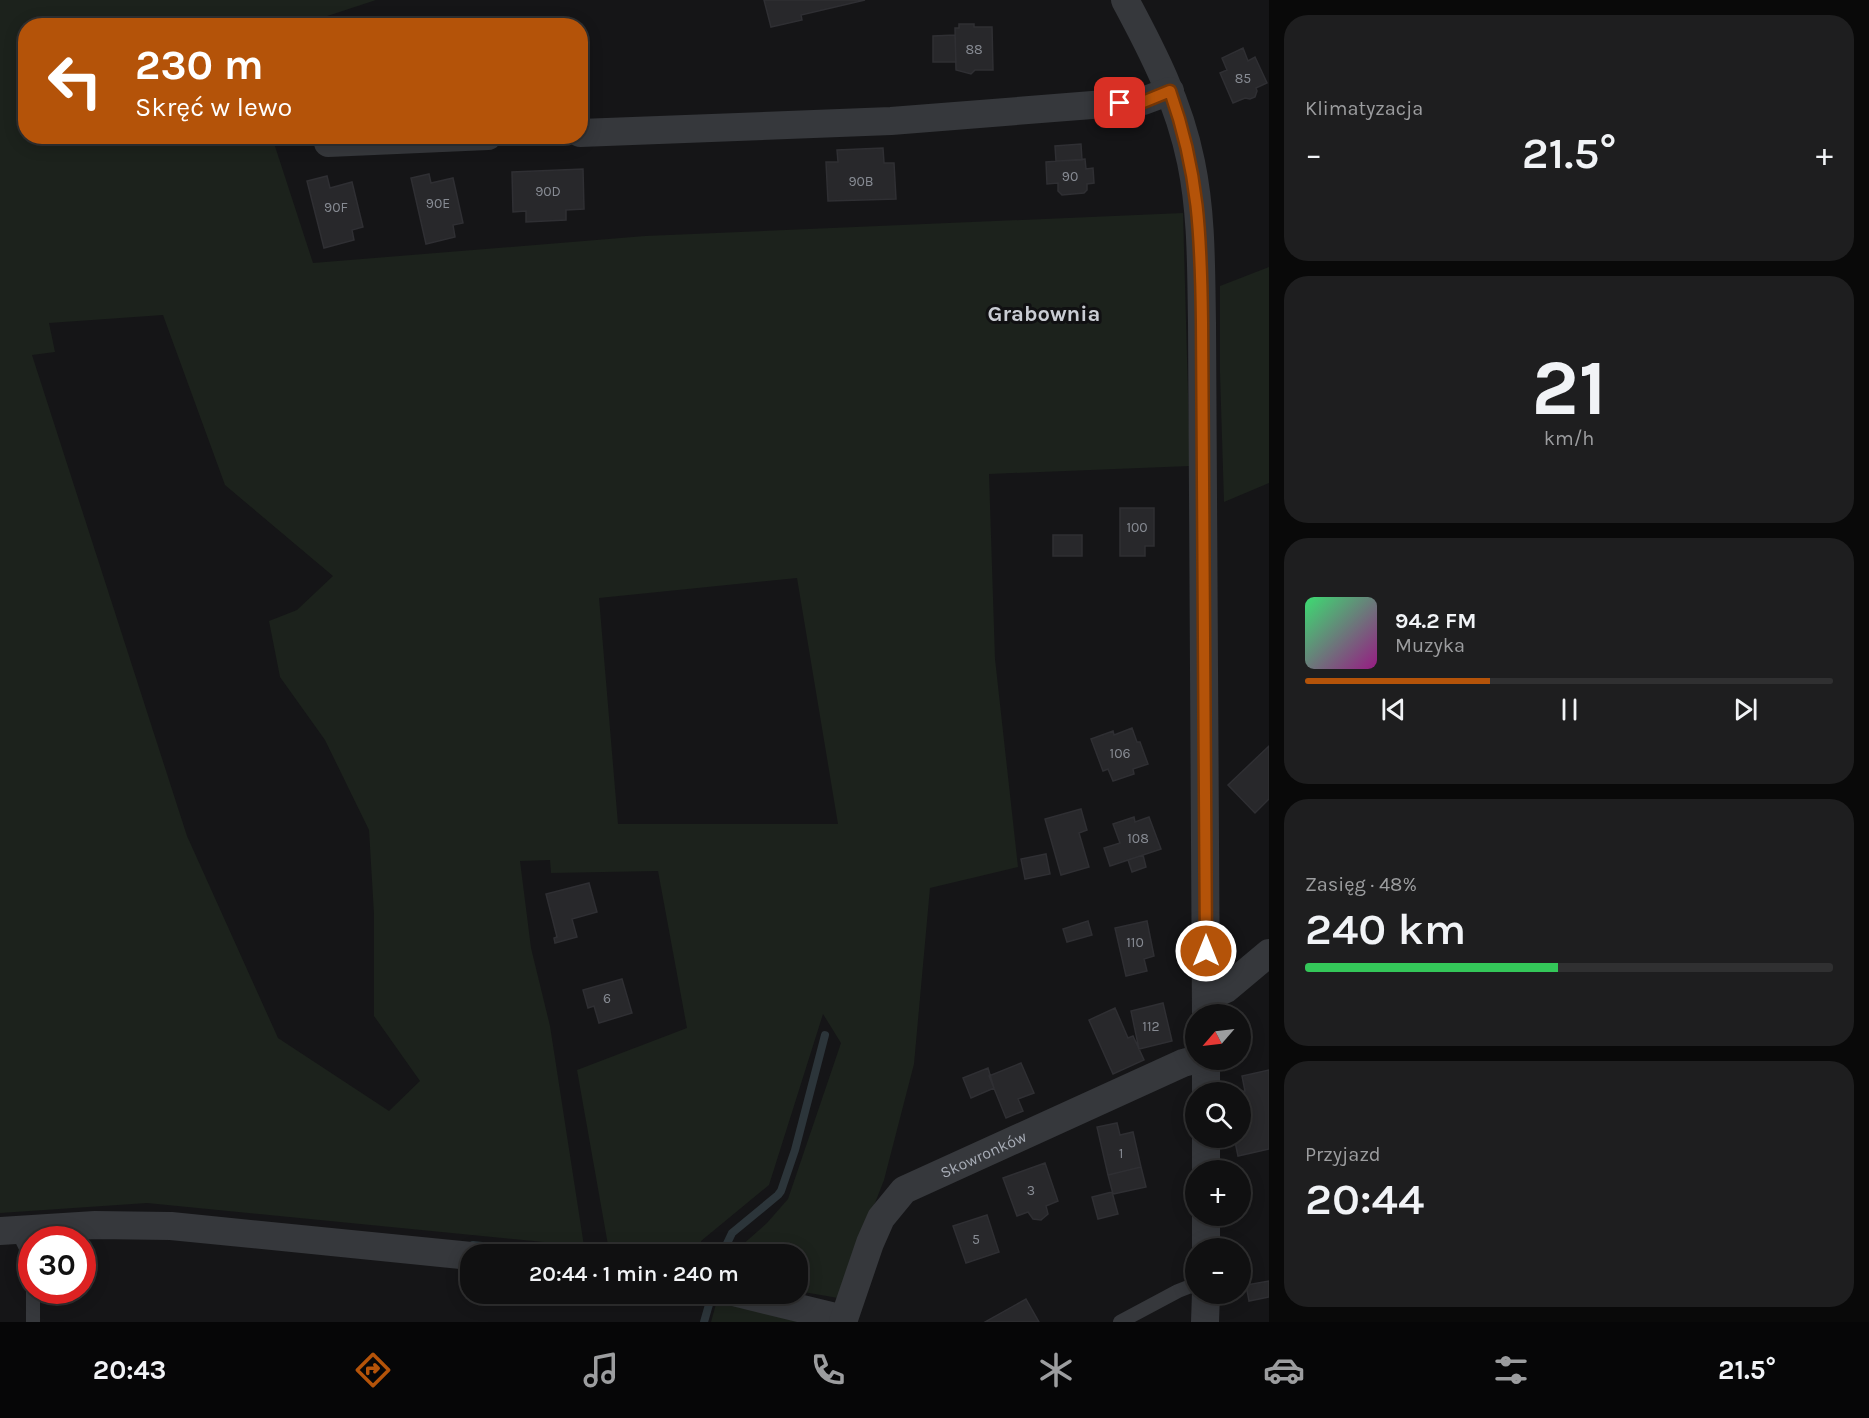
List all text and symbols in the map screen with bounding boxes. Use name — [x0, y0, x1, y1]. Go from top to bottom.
text: 230 m — [135, 40, 264, 90]
house number: 88 — [965, 41, 983, 58]
icon: left — [36, 42, 114, 120]
house number: 85 — [1235, 70, 1251, 87]
pin — [1094, 77, 1145, 128]
icon: arrive — [1103, 86, 1136, 119]
text: Skręć w lewo — [135, 91, 292, 123]
text: Klimatyzacja — [1305, 97, 1423, 120]
text: 21.5° — [1522, 127, 1616, 179]
text: − — [1305, 135, 1322, 173]
text: + — [1816, 135, 1833, 173]
house number: 90 — [1062, 168, 1078, 185]
house number: 90B — [848, 173, 874, 190]
house number: 90D — [535, 183, 561, 200]
house number: 90E — [426, 195, 450, 212]
house number: 90F — [324, 199, 348, 216]
district label: Grabownia — [988, 301, 1100, 327]
text: 21 — [1532, 342, 1607, 434]
text: km/h — [1544, 427, 1594, 450]
house number: 100 — [1126, 519, 1148, 536]
text: 94.2 FM — [1395, 608, 1476, 634]
text: Muzyka — [1395, 634, 1465, 657]
icon: previous — [1377, 693, 1410, 726]
icon: pause — [1553, 693, 1586, 726]
icon: next — [1729, 693, 1762, 726]
house number: 106 — [1110, 745, 1130, 762]
house number: 108 — [1127, 830, 1149, 847]
text: Zasięg · 48% — [1305, 873, 1417, 896]
text: 240 km — [1305, 903, 1466, 955]
position arrow — [1174, 919, 1238, 983]
house number: 110 — [1126, 934, 1144, 951]
house number: 6 — [603, 990, 611, 1007]
north arrow — [1185, 1004, 1251, 1070]
map controls — [1185, 1004, 1251, 1304]
house number: 112 — [1142, 1018, 1160, 1035]
button: search — [1185, 1082, 1251, 1148]
street label: Skowronków — [937, 1126, 1030, 1182]
text: Przyjazd — [1305, 1143, 1381, 1166]
house number: 1 — [1119, 1145, 1123, 1162]
button: + — [1185, 1160, 1251, 1226]
text: 20:44 — [1305, 1173, 1424, 1225]
house number: 3 — [1027, 1182, 1035, 1199]
speed limit sign: 30 — [18, 1226, 96, 1304]
house number: 5 — [972, 1231, 980, 1248]
button: − — [1185, 1238, 1251, 1304]
text: 20:44 · 1 min · 240 m — [529, 1261, 739, 1287]
icon: directions — [352, 1349, 394, 1391]
icon: music — [580, 1349, 622, 1391]
icon: phone — [807, 1349, 849, 1391]
icon: climate — [1035, 1349, 1077, 1391]
icon: car — [1263, 1349, 1305, 1391]
icon: filters — [1490, 1349, 1532, 1391]
text: 20:43 — [93, 1354, 166, 1386]
text: 21.5° — [1718, 1354, 1776, 1386]

